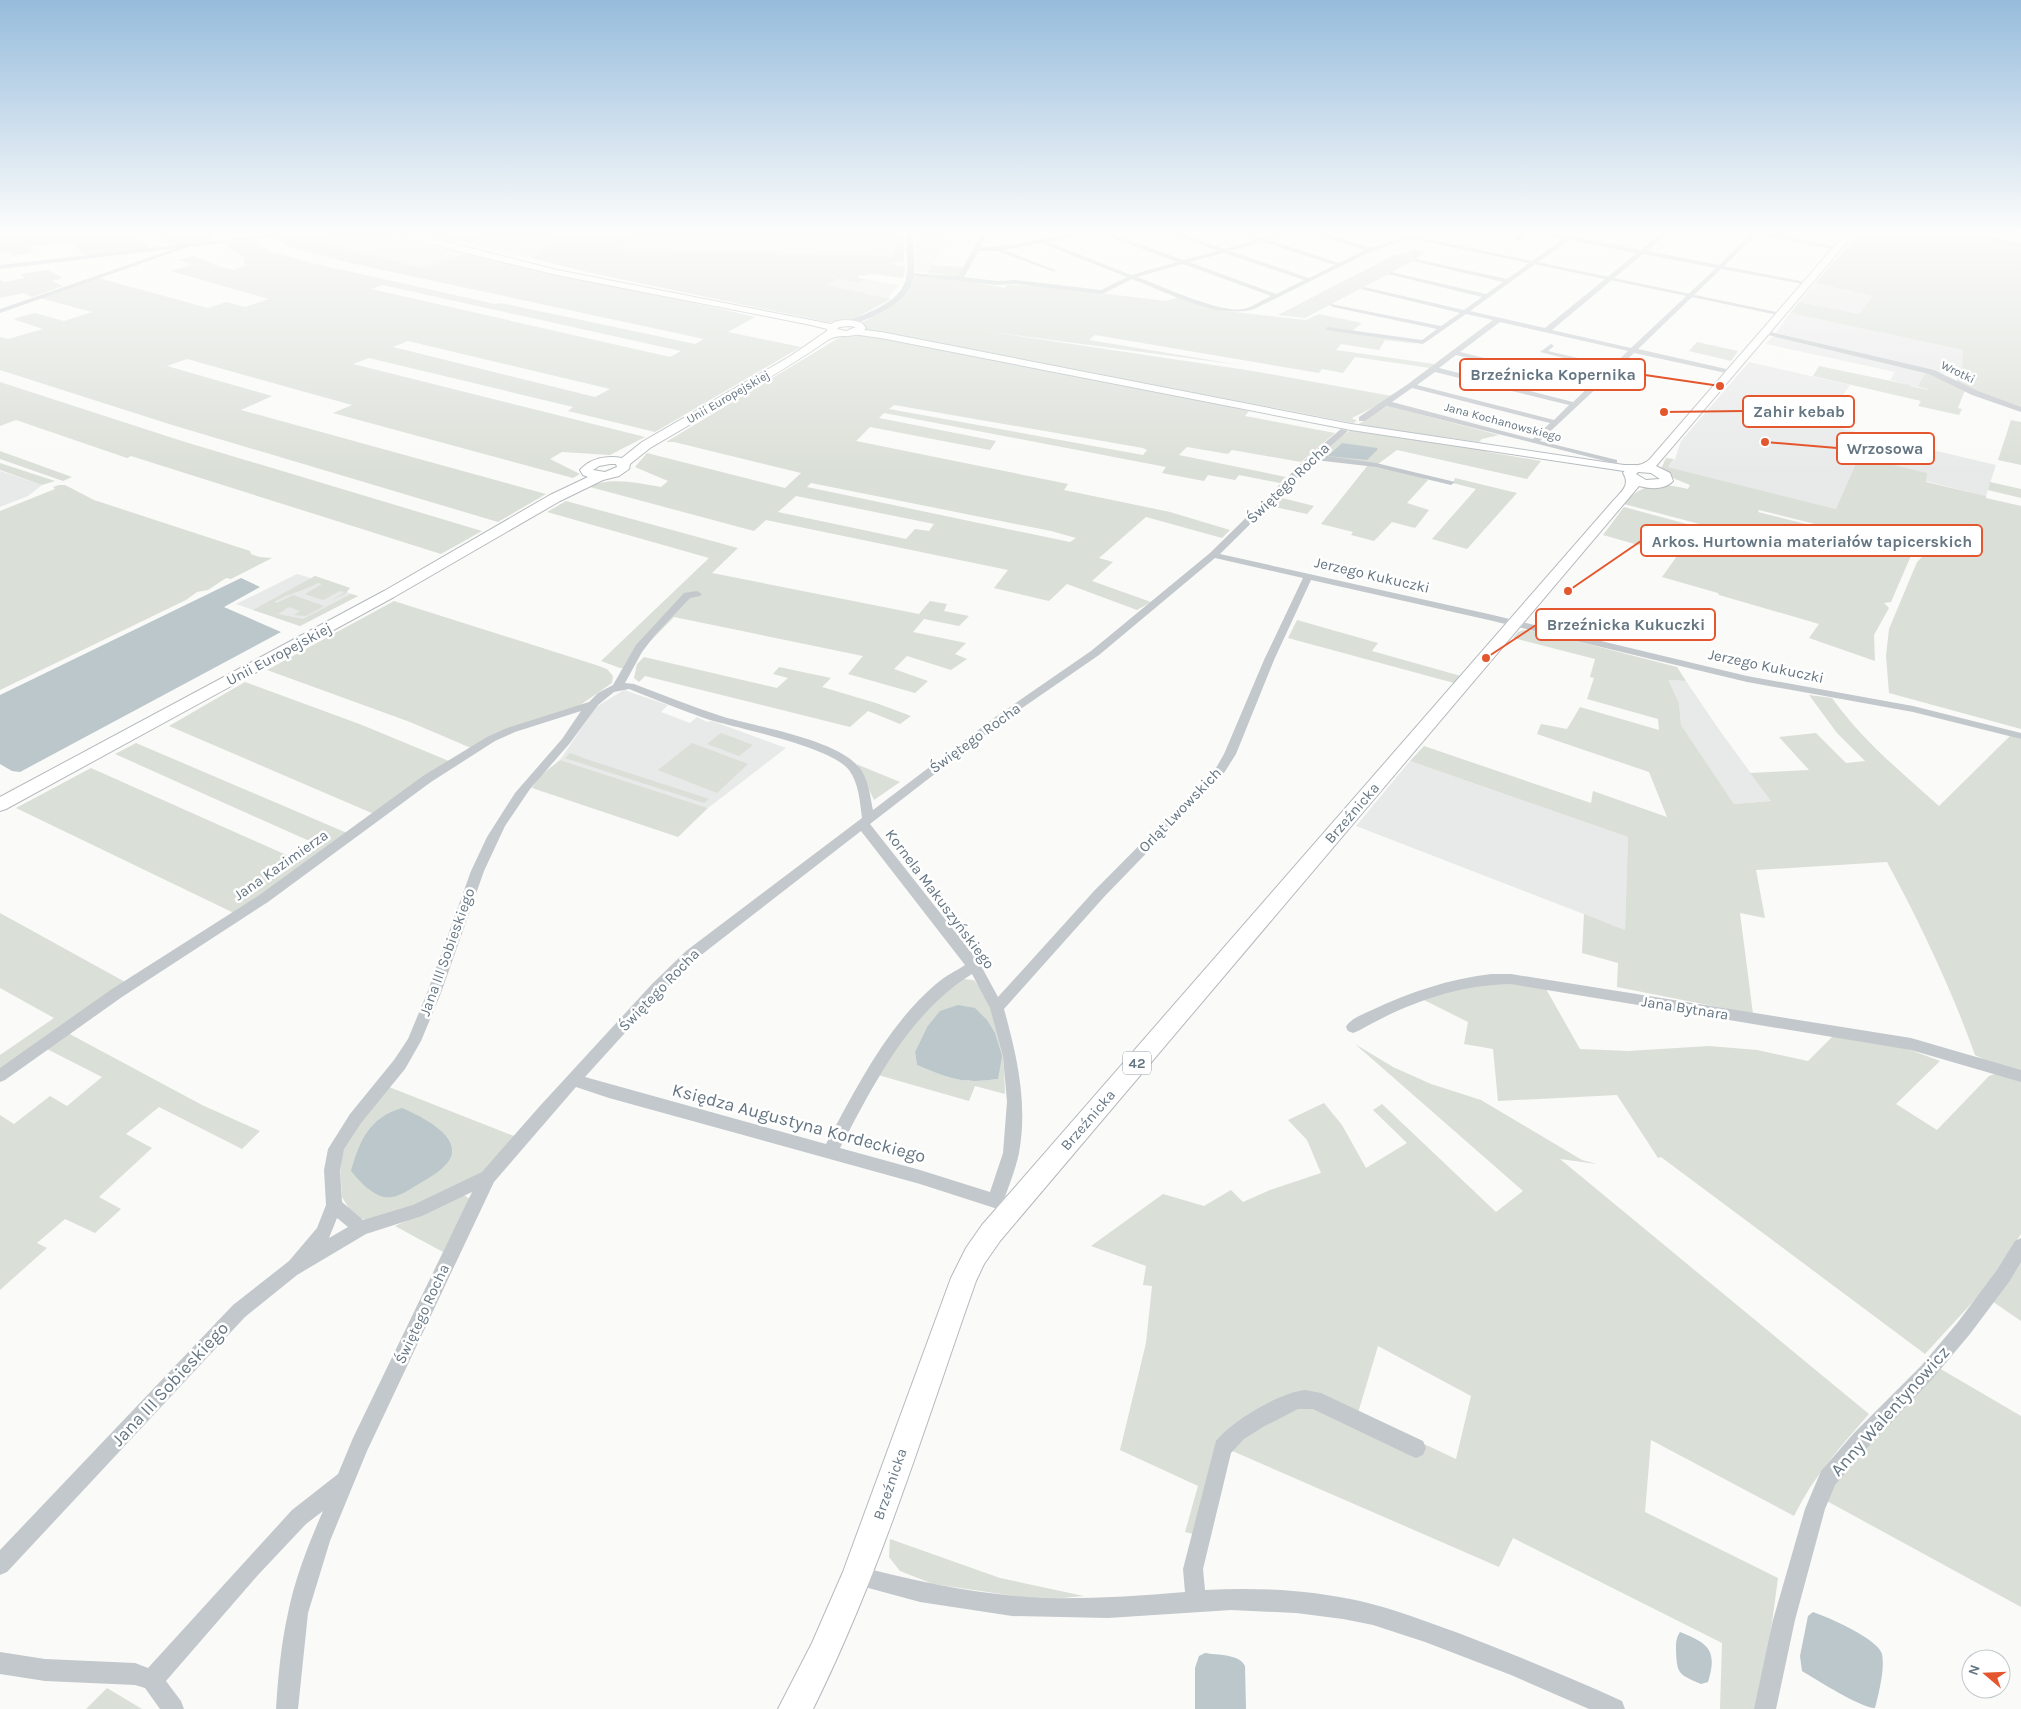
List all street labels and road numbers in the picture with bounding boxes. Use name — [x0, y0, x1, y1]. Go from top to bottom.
street label: Wrotki — [1939, 358, 1977, 386]
street label: Unii Europejskiej — [684, 368, 772, 426]
street label: Jana Kochanowskiego — [1443, 400, 1563, 444]
street label: Świętego Rocha — [1243, 439, 1333, 527]
street label: Jerzego Kukuczki — [1313, 553, 1431, 597]
street label: Unii Europejskiej — [223, 619, 335, 689]
street label: Jerzego Kukuczki — [1707, 645, 1825, 687]
street label: Świętego Rocha — [926, 699, 1024, 777]
street label: Orląt Lwowskich — [1135, 764, 1225, 856]
street label: Brzeźnicka — [1321, 779, 1383, 847]
street label: Jana Kazimierza — [230, 826, 332, 904]
street label: Kornela Makuszyńskiego — [882, 826, 998, 972]
street label: Jana III Sobieskiego — [415, 886, 479, 1018]
street label: Świętego Rocha — [615, 945, 703, 1035]
street label: Jana Bytnara — [1640, 992, 1730, 1024]
road number: 42 — [1123, 1052, 1151, 1074]
street label: Księdza Augustyna Kordeckiego — [670, 1079, 928, 1167]
street label: Brzeźnicka — [1057, 1086, 1119, 1154]
street label: Świętego Rocha — [391, 1261, 453, 1367]
street label: Jana III Sobieskiego — [107, 1317, 233, 1451]
street label: Anny Walentynowicz — [1826, 1341, 1954, 1481]
street label: Brzeźnicka — [869, 1446, 911, 1522]

